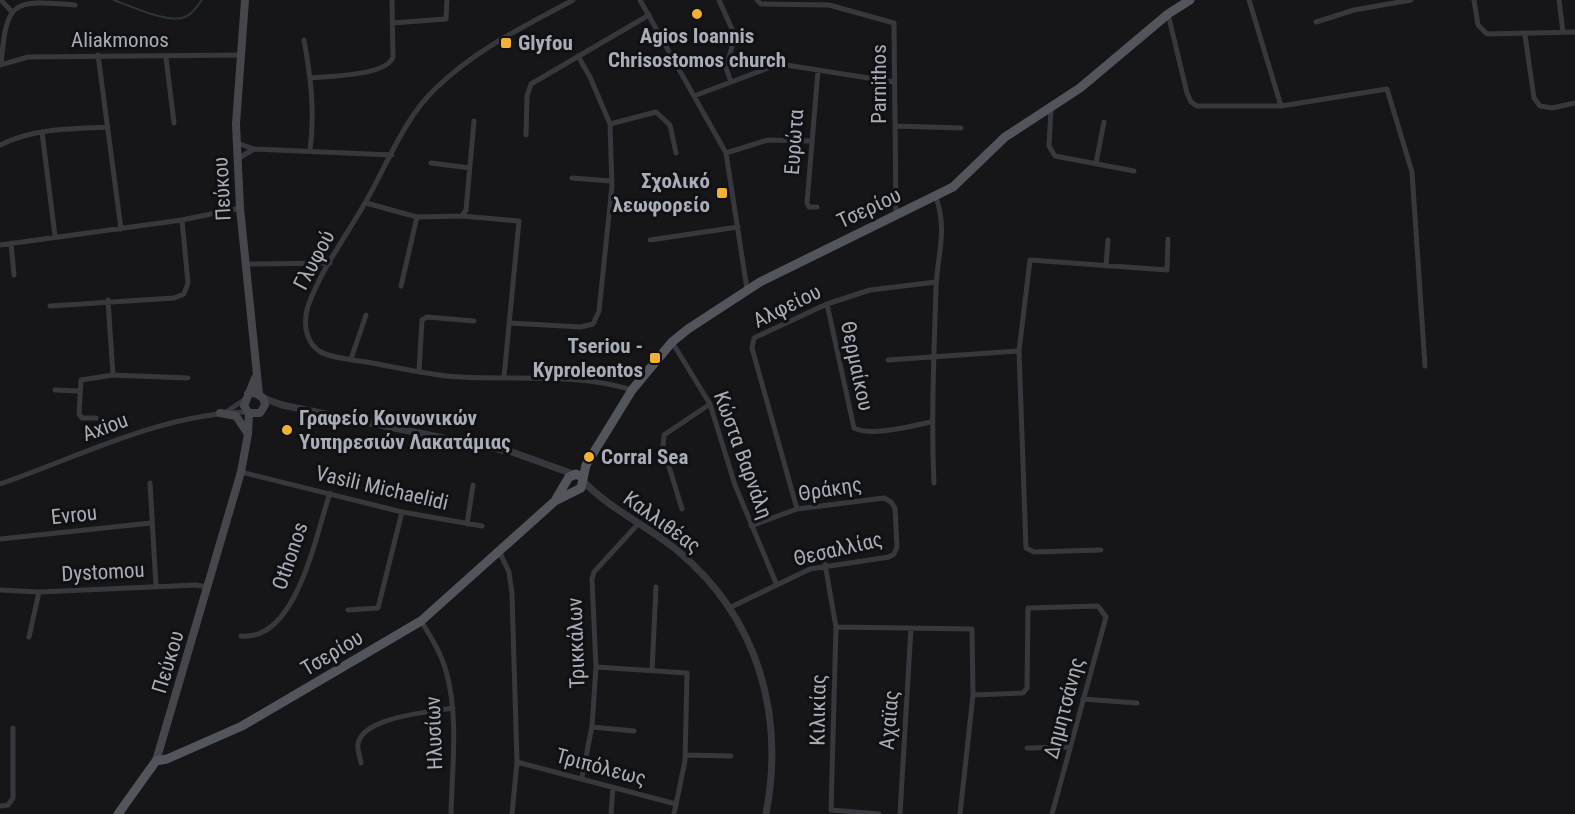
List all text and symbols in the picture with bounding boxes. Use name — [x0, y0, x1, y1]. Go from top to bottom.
marker: Agios Ioannis Chrisostomos church — [690, 7, 704, 21]
place label: Agios Ioannis Chrisostomos church — [608, 24, 786, 72]
street label: Aliakmonos — [71, 28, 169, 52]
place label: Glyfou — [518, 31, 573, 55]
marker: Glyfou — [499, 36, 513, 50]
street label: Parnithos — [867, 44, 891, 124]
street label: Ευρώτα — [780, 108, 808, 176]
street label: Πεύκου — [208, 156, 236, 222]
place label: Σχολικό λεωφορείο — [613, 169, 710, 217]
street label: Τσερίου — [833, 183, 905, 233]
marker: Σχολικό λεωφορείο — [715, 186, 729, 200]
street label: Γλυφού — [288, 226, 340, 294]
street label: Αλφείου — [749, 279, 825, 333]
street label: Θερμαίκου — [836, 319, 878, 413]
place label: Tseriou - Kyproleontos — [533, 334, 643, 382]
marker: Tseriou - Kyproleontos — [648, 351, 662, 365]
street label: Κώστα Βαρνάλη — [709, 388, 777, 522]
place label: Γραφείο Κοινωνικών Υυπηρεσιών Λακατάμιας — [299, 406, 511, 454]
street label: Axiou — [79, 408, 131, 446]
marker: Γραφείο Κοινωνικών Υυπηρεσιών Λακατάμιας — [280, 423, 294, 437]
place label: Corral Sea — [601, 445, 688, 469]
marker: Corral Sea — [582, 450, 596, 464]
street label: Vasili Michaelidi — [313, 461, 451, 515]
street label: Θράκης — [797, 472, 863, 506]
street label: Καλλιθέας — [619, 486, 705, 558]
street label: Evrou — [50, 501, 98, 529]
street label: Othonos — [267, 519, 313, 593]
street label: Θεσαλλίας — [791, 527, 885, 571]
street label: Dystomou — [61, 558, 145, 586]
street label: Τρικκάλων — [562, 597, 590, 689]
street label: Τσερίου — [297, 625, 367, 681]
street label: Πεύκου — [147, 628, 189, 696]
street label: Δημητσάνης — [1039, 655, 1089, 761]
street label: Κιλικίας — [805, 674, 831, 746]
street label: Αχαϊας — [874, 689, 904, 751]
street label: Ηλυσίων — [421, 696, 447, 770]
street label: Τριπόλεως — [553, 743, 649, 791]

